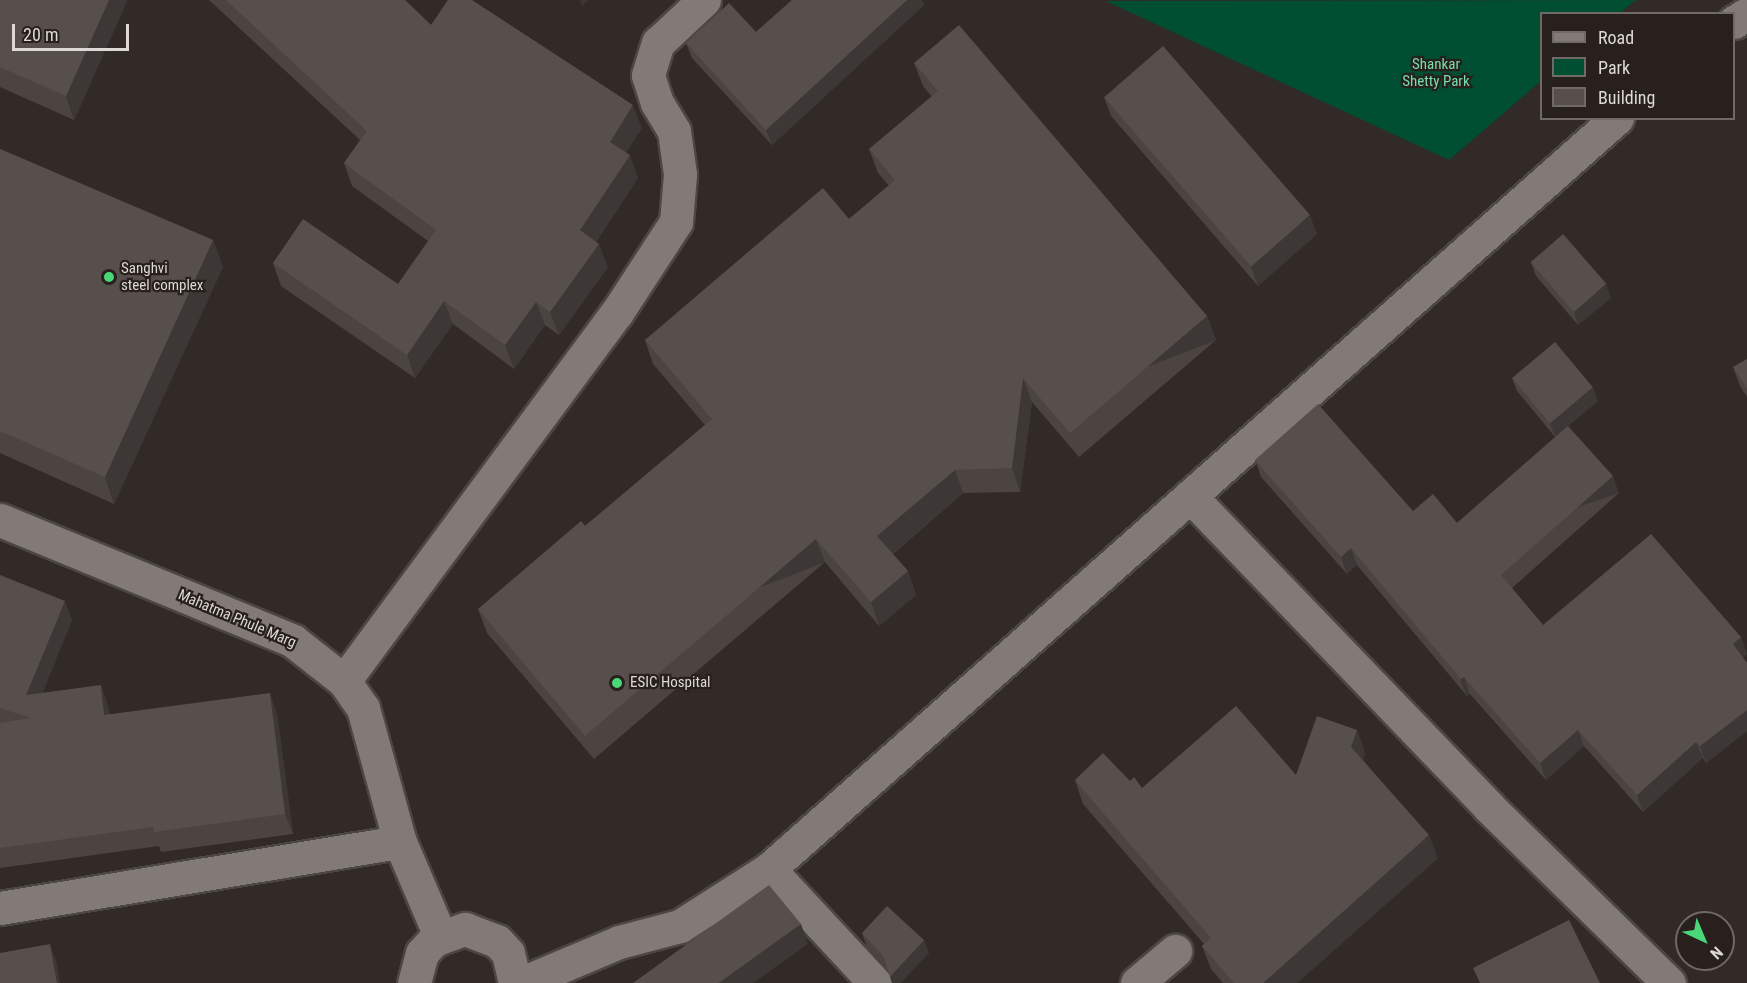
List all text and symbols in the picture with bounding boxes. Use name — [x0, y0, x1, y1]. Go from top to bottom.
scale bar — [15, 12, 132, 50]
legend — [1540, 12, 1735, 120]
text: 20 m — [23, 24, 58, 45]
text: Road — [1598, 27, 1634, 48]
park label: Shankar Shetty Park — [1402, 55, 1470, 90]
text: Park — [1598, 57, 1630, 78]
text: Building — [1598, 87, 1655, 108]
place label: Sanghvi steel complex — [121, 259, 203, 294]
marker: Sanghvi steel complex — [102, 270, 116, 284]
street label: Mahatma Phule Marg — [175, 586, 299, 652]
marker: ESIC Hospital — [608, 674, 626, 692]
place label: ESIC Hospital — [630, 674, 711, 692]
north arrow — [1675, 911, 1735, 971]
text: N — [1706, 943, 1727, 963]

